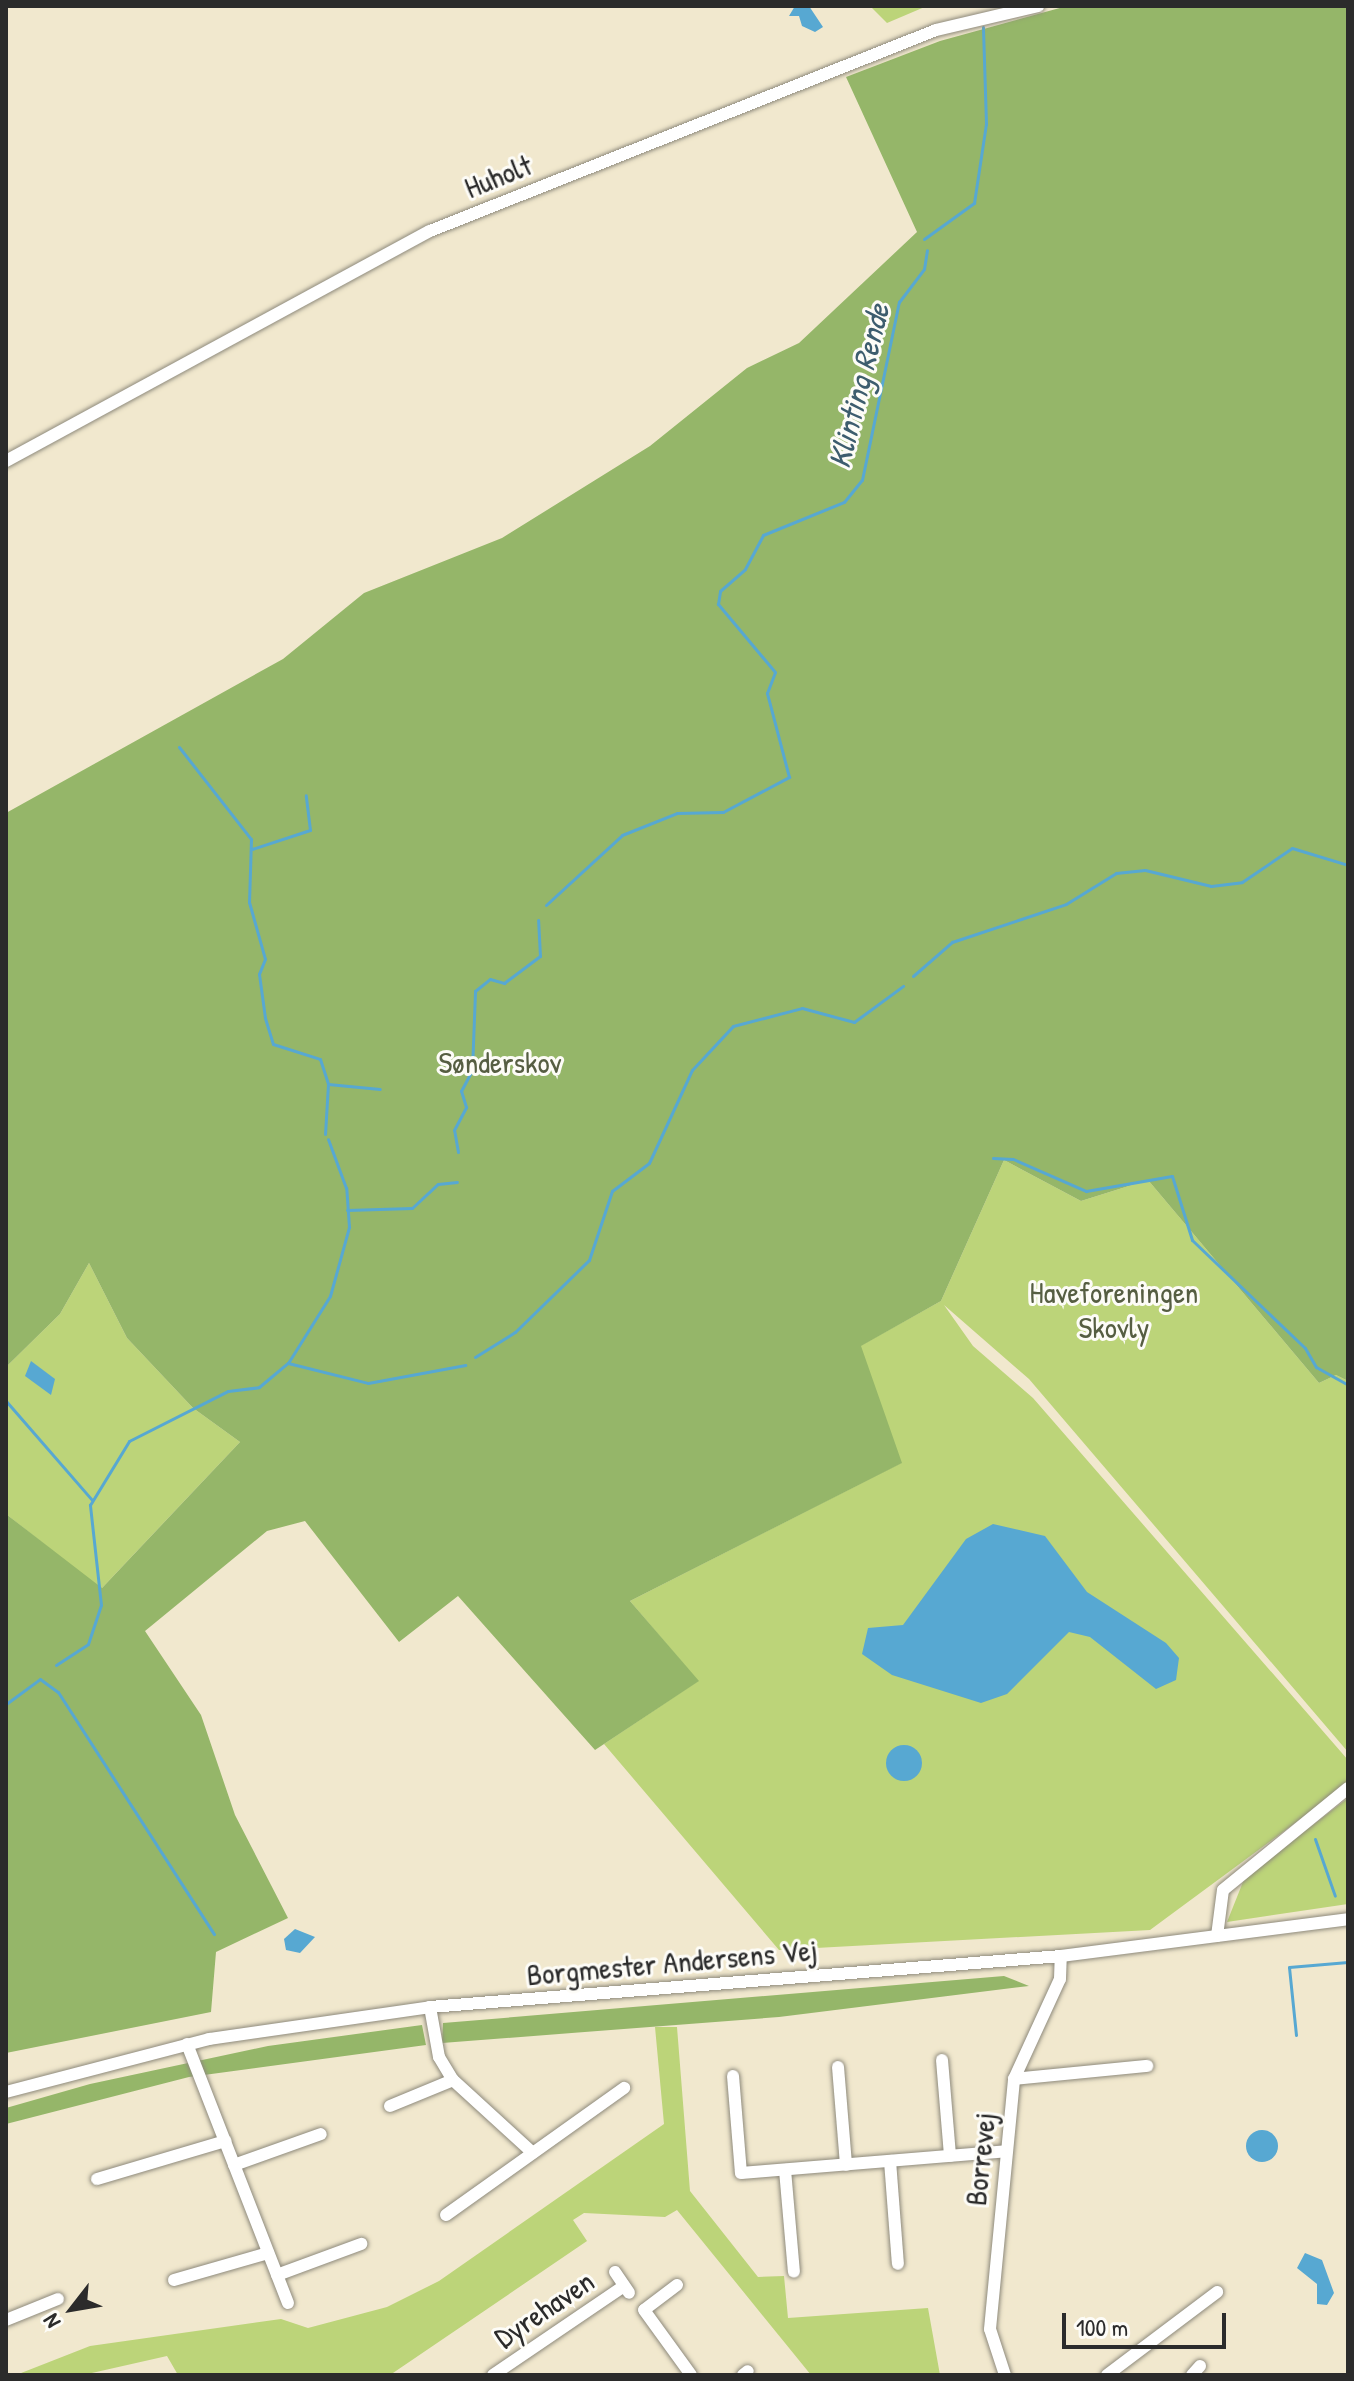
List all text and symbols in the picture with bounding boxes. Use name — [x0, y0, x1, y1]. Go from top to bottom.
street label: Huholt — [459, 146, 537, 206]
water label: Klinting Rende — [820, 300, 898, 472]
park label: Sønderskov — [438, 1044, 562, 1080]
park label: Haveforeningen Skovly — [1030, 1274, 1198, 1344]
street label: Borgmester Andersens Vej — [525, 1931, 819, 1993]
street label: Borrevej — [957, 2111, 1003, 2207]
street label: Dyrehaven — [487, 2263, 601, 2355]
north arrow — [32, 2269, 112, 2349]
scale bar — [1066, 2297, 1230, 2347]
text: N — [36, 2309, 67, 2334]
text: 100 m — [1076, 2311, 1128, 2343]

